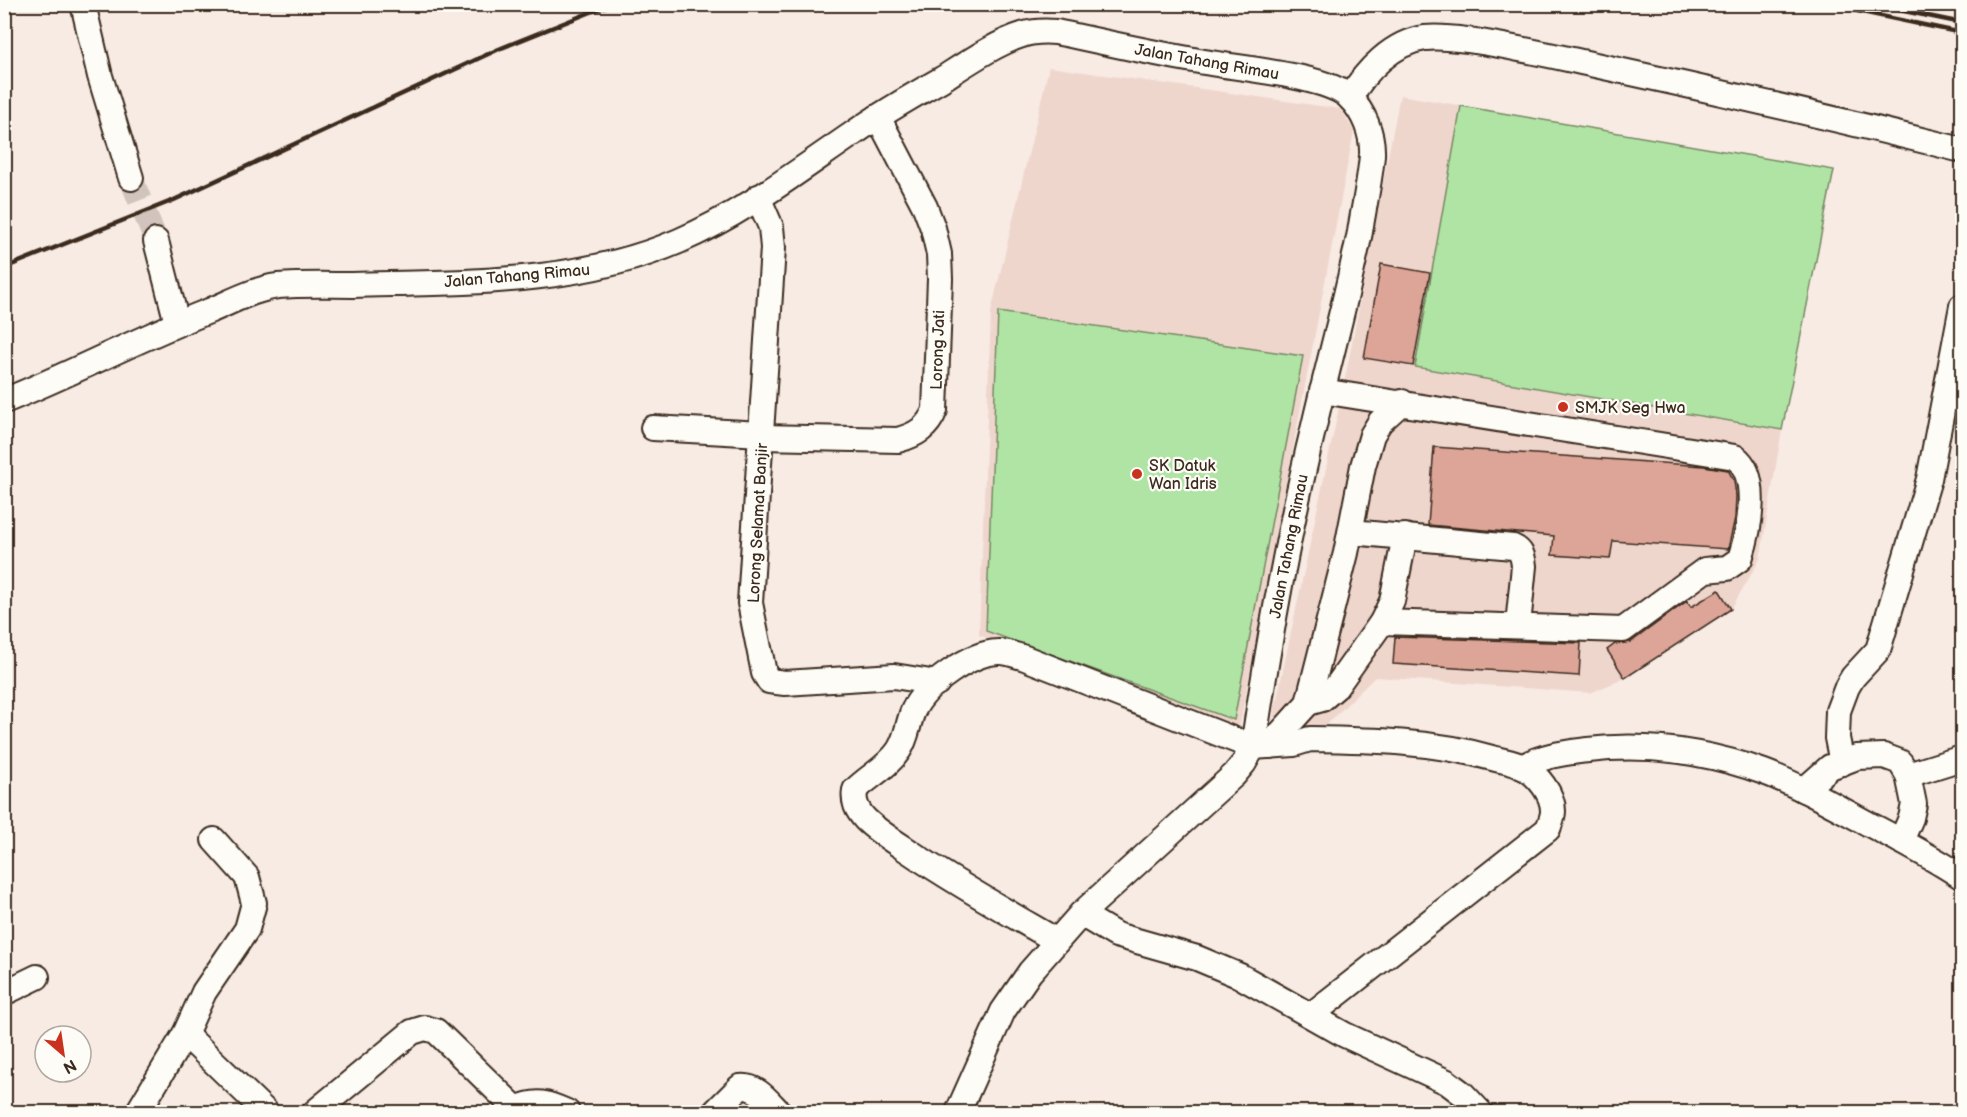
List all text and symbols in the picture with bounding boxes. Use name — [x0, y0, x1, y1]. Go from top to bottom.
street label: Jalan Tahang Rimau — [1133, 40, 1280, 85]
street label: Jalan Tahang Rimau — [443, 261, 591, 292]
street label: Lorong Jati — [928, 310, 949, 390]
place label: SMJK Seg Hwa — [1575, 399, 1686, 418]
marker: SMJK Seg Hwa — [1556, 400, 1570, 414]
street label: Lorong Selamat Banjir — [745, 442, 772, 604]
place label: SK Datuk Wan Idris — [1149, 457, 1217, 494]
marker: SK Datuk Wan Idris — [1130, 467, 1144, 481]
street label: Jalan Tahang Rimau — [1266, 473, 1313, 620]
north arrow — [33, 1024, 93, 1084]
text: N — [60, 1055, 79, 1077]

